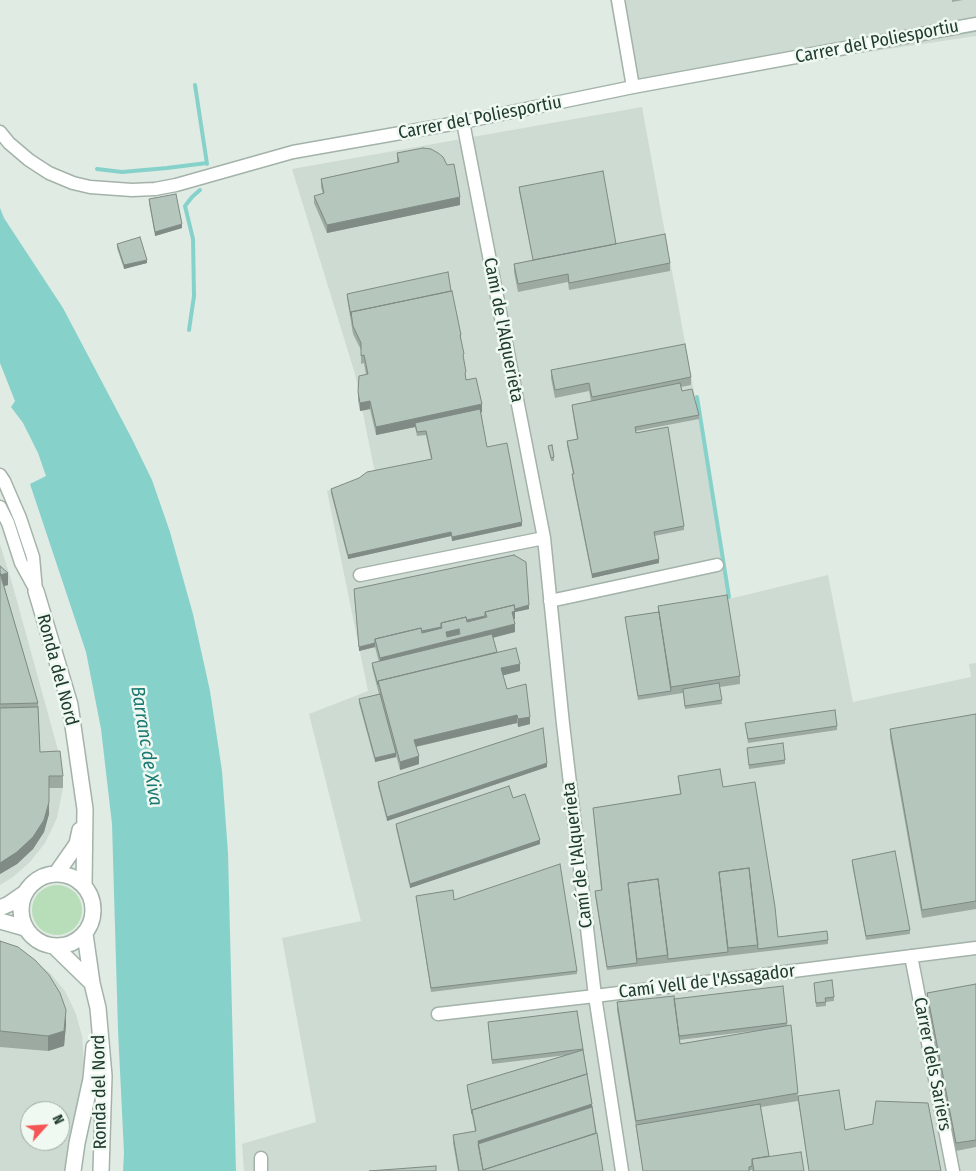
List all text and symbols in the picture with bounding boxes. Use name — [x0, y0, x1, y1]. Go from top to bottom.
street label: Carrer del Poliesportiu — [793, 16, 961, 68]
street label: Carrer del Poliesportiu — [396, 92, 564, 144]
street label: Camí de l'Alquerieta — [478, 256, 528, 404]
street label: Ronda del Nord — [32, 612, 82, 728]
water label: Barranc de Xiva — [125, 685, 167, 807]
street label: Camí de l'Alquerieta — [558, 781, 598, 929]
street label: Camí Vell de l'Assagador — [618, 960, 796, 1004]
street label: Carrer dels Sariers — [908, 995, 956, 1133]
street label: Ronda del Nord — [88, 1035, 112, 1149]
north arrow — [20, 1101, 70, 1151]
text: N — [49, 1112, 68, 1127]

